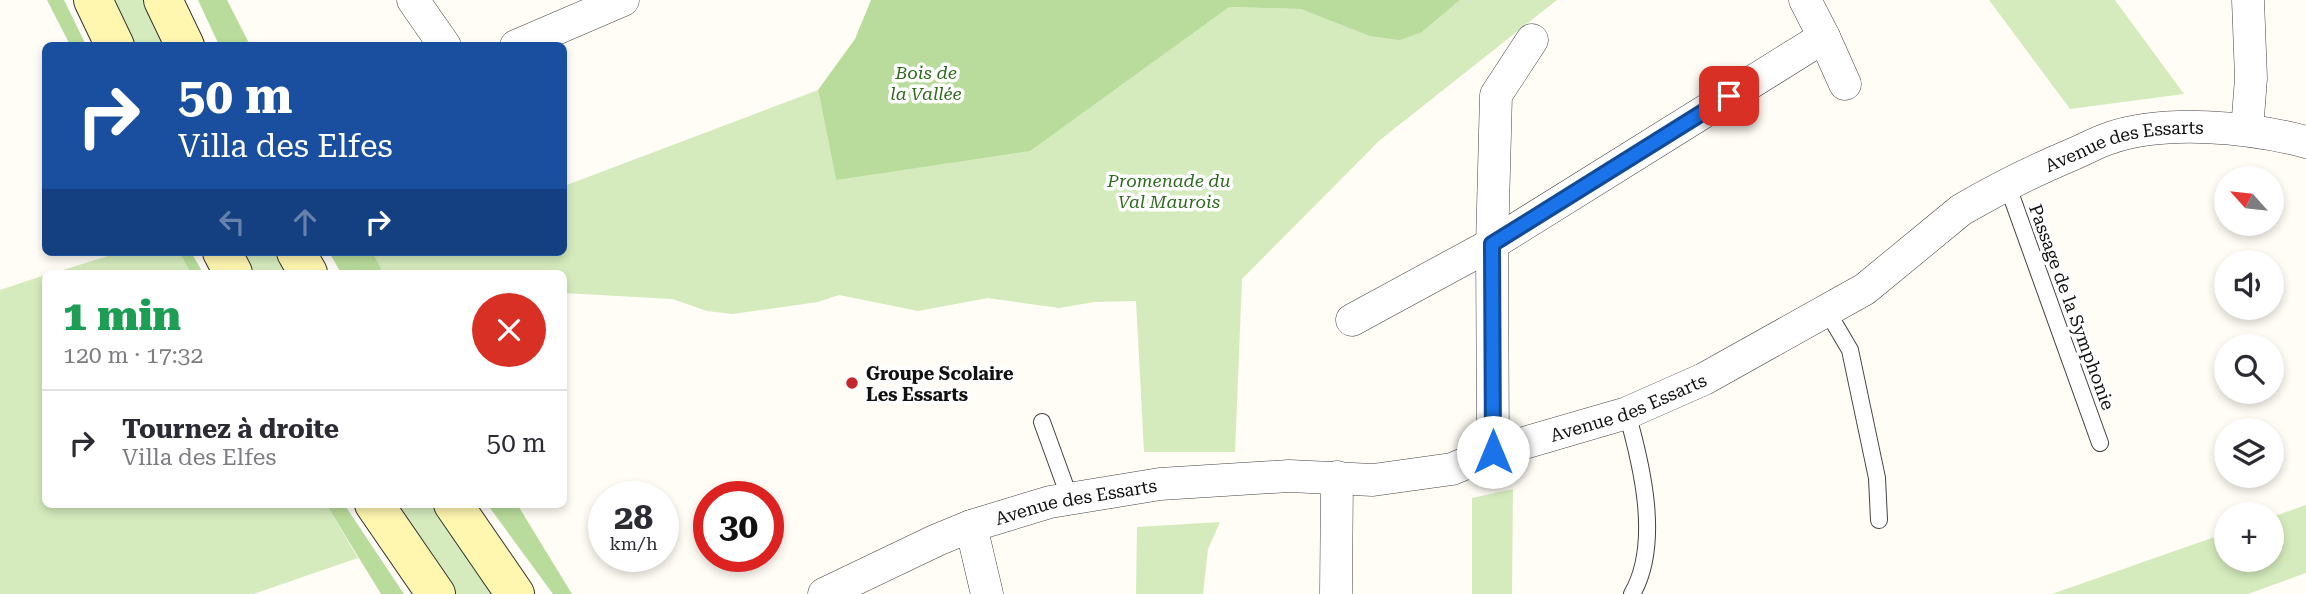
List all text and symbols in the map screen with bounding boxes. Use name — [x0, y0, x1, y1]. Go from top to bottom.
park label: Bois de la Vallée — [890, 62, 962, 104]
pin — [1699, 66, 1759, 126]
text: 50 m — [178, 68, 293, 125]
icon: right — [63, 70, 154, 161]
icon: arrive — [1710, 77, 1748, 115]
street label: Avenue des Essarts — [2041, 116, 2204, 176]
text: Villa des Elfes — [178, 127, 393, 165]
north arrow — [2214, 166, 2284, 236]
map controls — [2214, 166, 2284, 572]
park label: Promenade du Val Maurois — [1106, 170, 1231, 212]
street label: Passage de la Symphonie — [2025, 201, 2119, 413]
icon: left — [213, 203, 251, 241]
icon: ahead — [286, 203, 324, 241]
icon: right — [359, 203, 397, 241]
button: sound — [2214, 250, 2284, 320]
text: 1 min — [63, 291, 181, 340]
button: close — [472, 293, 546, 367]
button: search — [2214, 334, 2284, 404]
text: 120 m · 17:32 — [63, 342, 203, 369]
place label: Groupe Scolaire Les Essarts — [866, 363, 1014, 405]
street label: Avenue des Essarts — [1548, 369, 1709, 445]
marker: Groupe Scolaire Les Essarts — [844, 375, 860, 391]
text: Tournez à droite — [122, 414, 339, 444]
position arrow — [1456, 415, 1530, 489]
button: layers — [2214, 418, 2284, 488]
icon: right — [63, 424, 101, 462]
text: 50 m — [487, 428, 546, 458]
text: Villa des Elfes — [122, 444, 276, 471]
street label: Avenue des Essarts — [992, 474, 1158, 529]
speed limit sign: 30 — [693, 481, 784, 572]
text: 28 — [614, 497, 653, 538]
button: + — [2214, 502, 2284, 572]
text: km/h — [609, 533, 658, 554]

